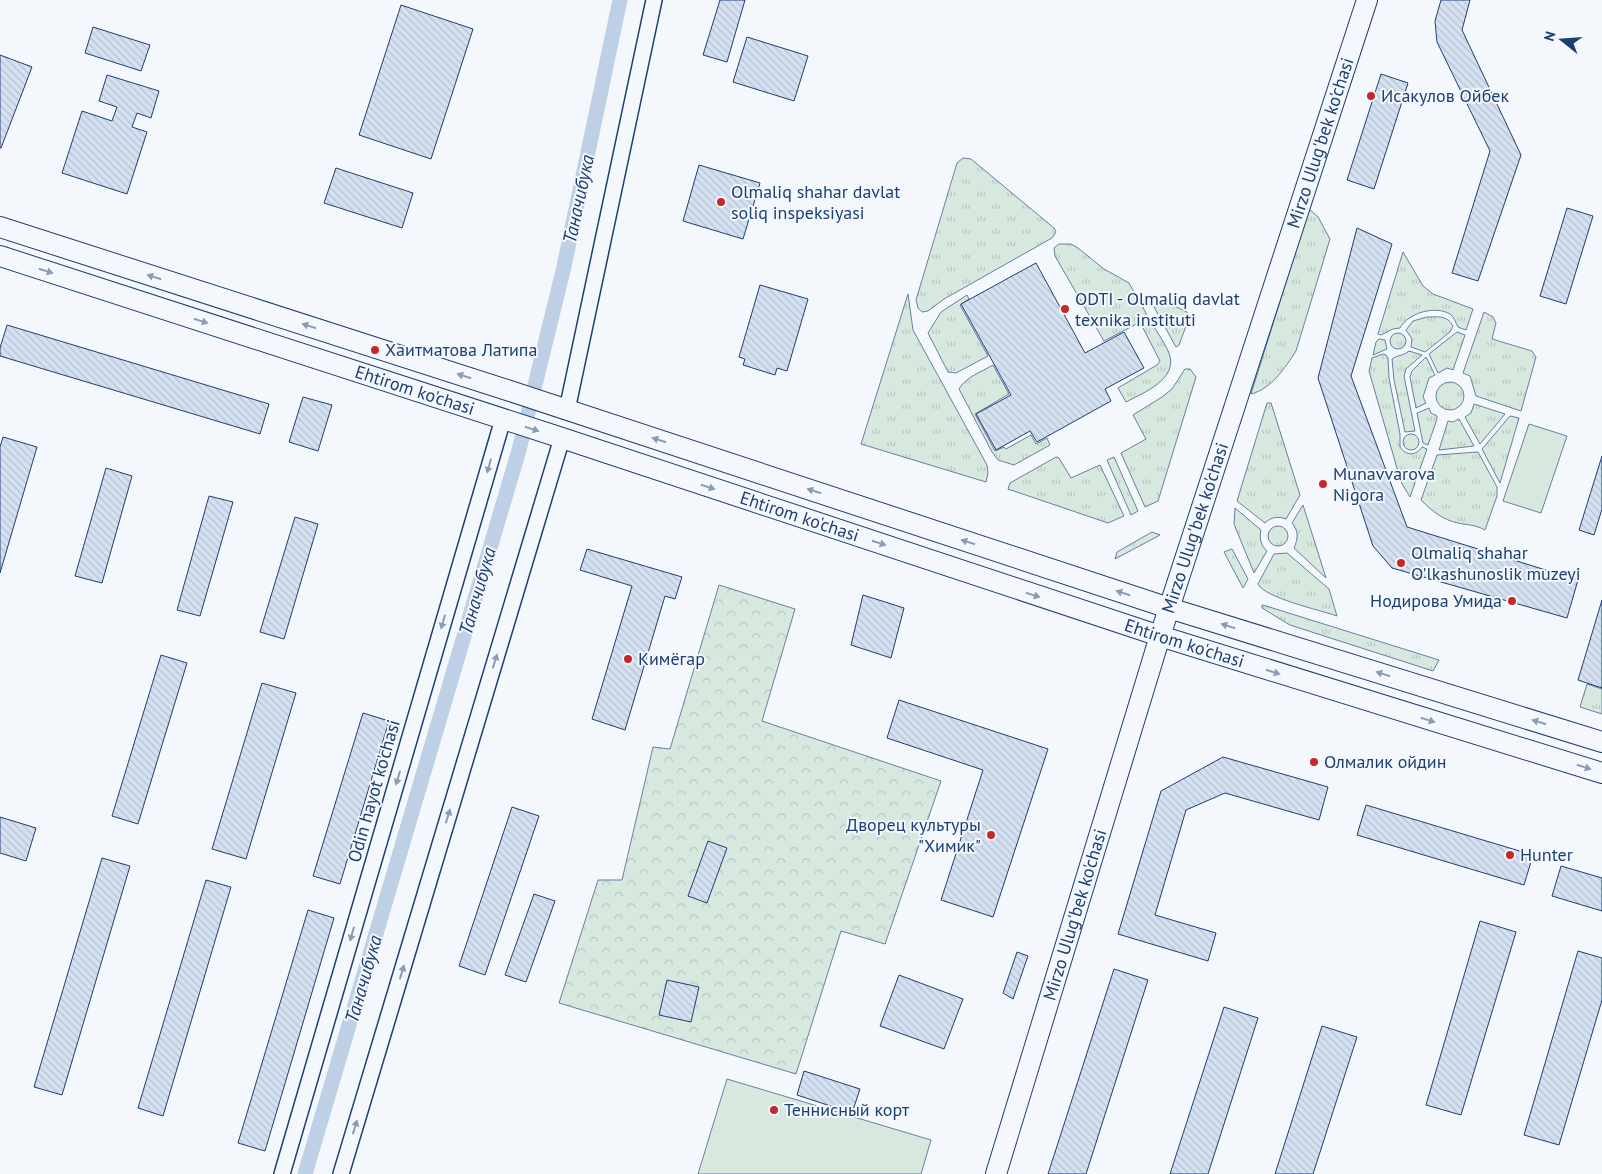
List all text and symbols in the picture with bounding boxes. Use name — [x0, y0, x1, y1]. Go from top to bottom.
north arrow — [1537, 15, 1587, 65]
text: N — [1540, 29, 1560, 43]
street label: Mirzo Ulug'bek ko'chasi — [1282, 55, 1359, 231]
place label: Исакулов Ойбек — [1381, 84, 1509, 107]
marker: Исакулов Ойбек — [1365, 90, 1377, 102]
water label: Таначибука — [557, 152, 599, 246]
place label: Olmaliq shahar davlat soliq inspeksiyasi — [731, 180, 900, 224]
marker: Olmaliq shahar davlat soliq inspeksiyasi — [715, 196, 727, 208]
one-way arrow — [39, 268, 54, 275]
one-way arrow — [147, 272, 162, 280]
place label: ODTI - Olmaliq davlat texnika instituti — [1075, 287, 1240, 331]
marker: ODTI - Olmaliq davlat texnika instituti — [1059, 303, 1071, 315]
one-way arrow — [194, 318, 209, 326]
one-way arrow — [301, 322, 316, 330]
place label: Хаитматова Латипа — [385, 338, 537, 361]
marker: Хаитматова Латипа — [369, 344, 381, 356]
street label: Ehtirom ko'chasi — [352, 360, 478, 420]
one-way arrow — [456, 372, 471, 380]
one-way arrow — [525, 425, 540, 433]
one-way arrow — [652, 436, 667, 444]
street label: Mirzo Ulug'bek ko'chasi — [1156, 440, 1233, 616]
one-way arrow — [484, 458, 492, 473]
place label: Munavvarova Nigora — [1333, 462, 1435, 506]
marker: Munavvarova Nigora — [1317, 478, 1329, 490]
one-way arrow — [701, 483, 716, 491]
street label: Ehtirom ko'chasi — [737, 486, 862, 547]
one-way arrow — [806, 487, 821, 495]
one-way arrow — [961, 537, 976, 545]
one-way arrow — [872, 540, 887, 548]
place label: Olmaliq shahar O'lkashunoslik muzeyi — [1411, 541, 1581, 585]
water label: Таначибука — [453, 544, 501, 638]
marker: Olmaliq shahar O'lkashunoslik muzeyi — [1395, 557, 1407, 569]
one-way arrow — [1115, 588, 1130, 596]
place label: Нодирова Умида — [1370, 589, 1502, 612]
one-way arrow — [1026, 591, 1041, 599]
marker: Нодирова Умида — [1506, 595, 1518, 607]
street label: Ehtirom ko'chasi — [1122, 613, 1247, 672]
one-way arrow — [439, 614, 447, 629]
one-way arrow — [1221, 622, 1236, 630]
place label: Кимёгар — [638, 647, 705, 670]
one-way arrow — [492, 653, 500, 668]
marker: Кимёгар — [622, 653, 634, 665]
one-way arrow — [1266, 668, 1281, 676]
one-way arrow — [1376, 670, 1391, 678]
one-way arrow — [1421, 716, 1436, 724]
street label: Odin hayot ko'chasi — [342, 717, 405, 865]
one-way arrow — [1531, 718, 1546, 726]
place label: Олмалик ойдин — [1324, 750, 1446, 773]
marker: Олмалик ойдин — [1308, 756, 1320, 768]
one-way arrow — [1576, 764, 1591, 772]
one-way arrow — [393, 770, 401, 785]
one-way arrow — [445, 809, 453, 824]
place label: Дворец культуры "Химик" — [846, 813, 981, 857]
street label: Mirzo Ulug'bek ko'chasi — [1038, 826, 1112, 1003]
marker: Дворец культуры "Химик" — [985, 829, 997, 841]
place label: Hunter — [1520, 843, 1573, 866]
marker: Hunter — [1504, 849, 1516, 861]
one-way arrow — [348, 926, 356, 941]
water label: Таначибука — [339, 932, 387, 1026]
one-way arrow — [398, 964, 406, 979]
place label: Теннисный корт — [784, 1098, 910, 1121]
marker: Теннисный корт — [768, 1104, 780, 1116]
one-way arrow — [351, 1120, 359, 1135]

